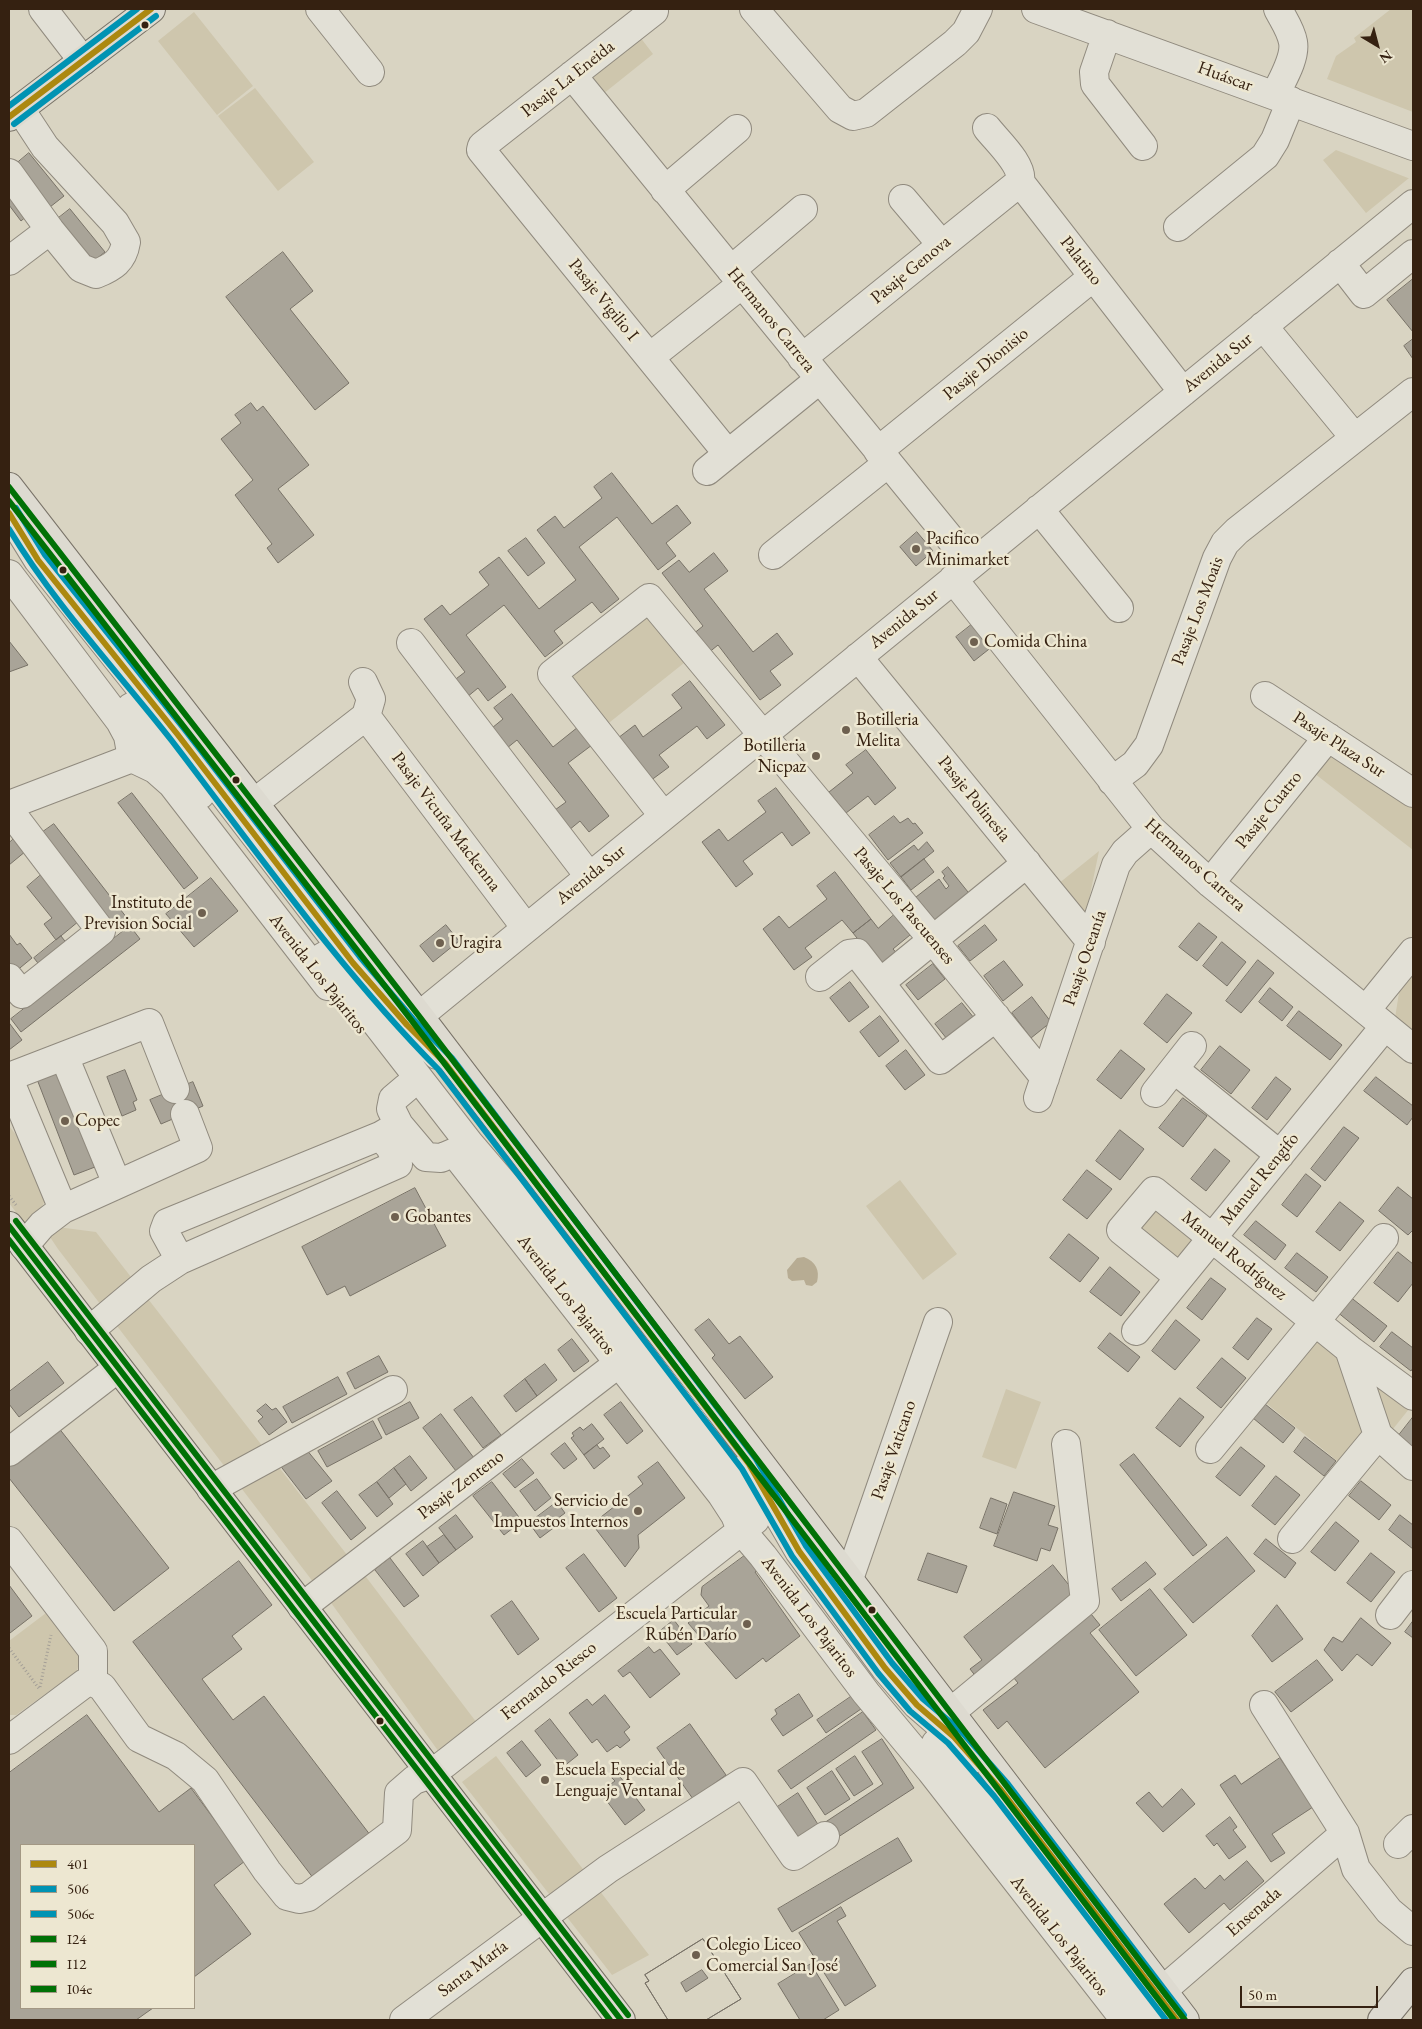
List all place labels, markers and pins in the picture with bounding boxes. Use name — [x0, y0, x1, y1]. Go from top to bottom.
unlabelled marker — [140, 20, 150, 30]
place label: Pacifico Minimarket — [926, 528, 1009, 570]
marker: Pacifico Minimarket — [910, 543, 922, 555]
unlabelled marker — [58, 565, 68, 575]
place label: Comida China — [984, 631, 1087, 653]
marker: Comida China — [968, 636, 980, 648]
place label: Botilleria Melita — [856, 709, 919, 752]
marker: Botilleria Melita — [840, 724, 852, 736]
place label: Botilleria Nicpaz — [743, 735, 806, 778]
marker: Botilleria Nicpaz — [810, 750, 822, 762]
unlabelled marker — [231, 775, 241, 785]
place label: Instituto de Prevision Social — [84, 892, 192, 934]
marker: Instituto de Prevision Social — [196, 907, 208, 919]
place label: Uragira — [450, 932, 502, 954]
marker: Uragira — [434, 937, 446, 949]
place label: Copec — [75, 1110, 120, 1132]
marker: Copec — [59, 1115, 71, 1127]
place label: Gobantes — [405, 1206, 471, 1228]
marker: Gobantes — [389, 1211, 401, 1223]
place label: Servicio de Impuestos Internos — [494, 1490, 628, 1532]
marker: Servicio de Impuestos Internos — [632, 1505, 644, 1517]
place label: Escuela Particular Rubén Darío — [615, 1603, 737, 1646]
unlabelled marker — [867, 1605, 877, 1615]
marker: Escuela Particular Rubén Darío — [741, 1618, 753, 1630]
unlabelled marker — [375, 1716, 385, 1726]
place label: Escuela Especial de Lenguaje Ventanal — [555, 1759, 685, 1802]
marker: Escuela Especial de Lenguaje Ventanal — [539, 1774, 551, 1786]
place label: Colegio Liceo Comercial San José — [706, 1934, 838, 1976]
marker: Colegio Liceo Comercial San José — [690, 1949, 702, 1961]

